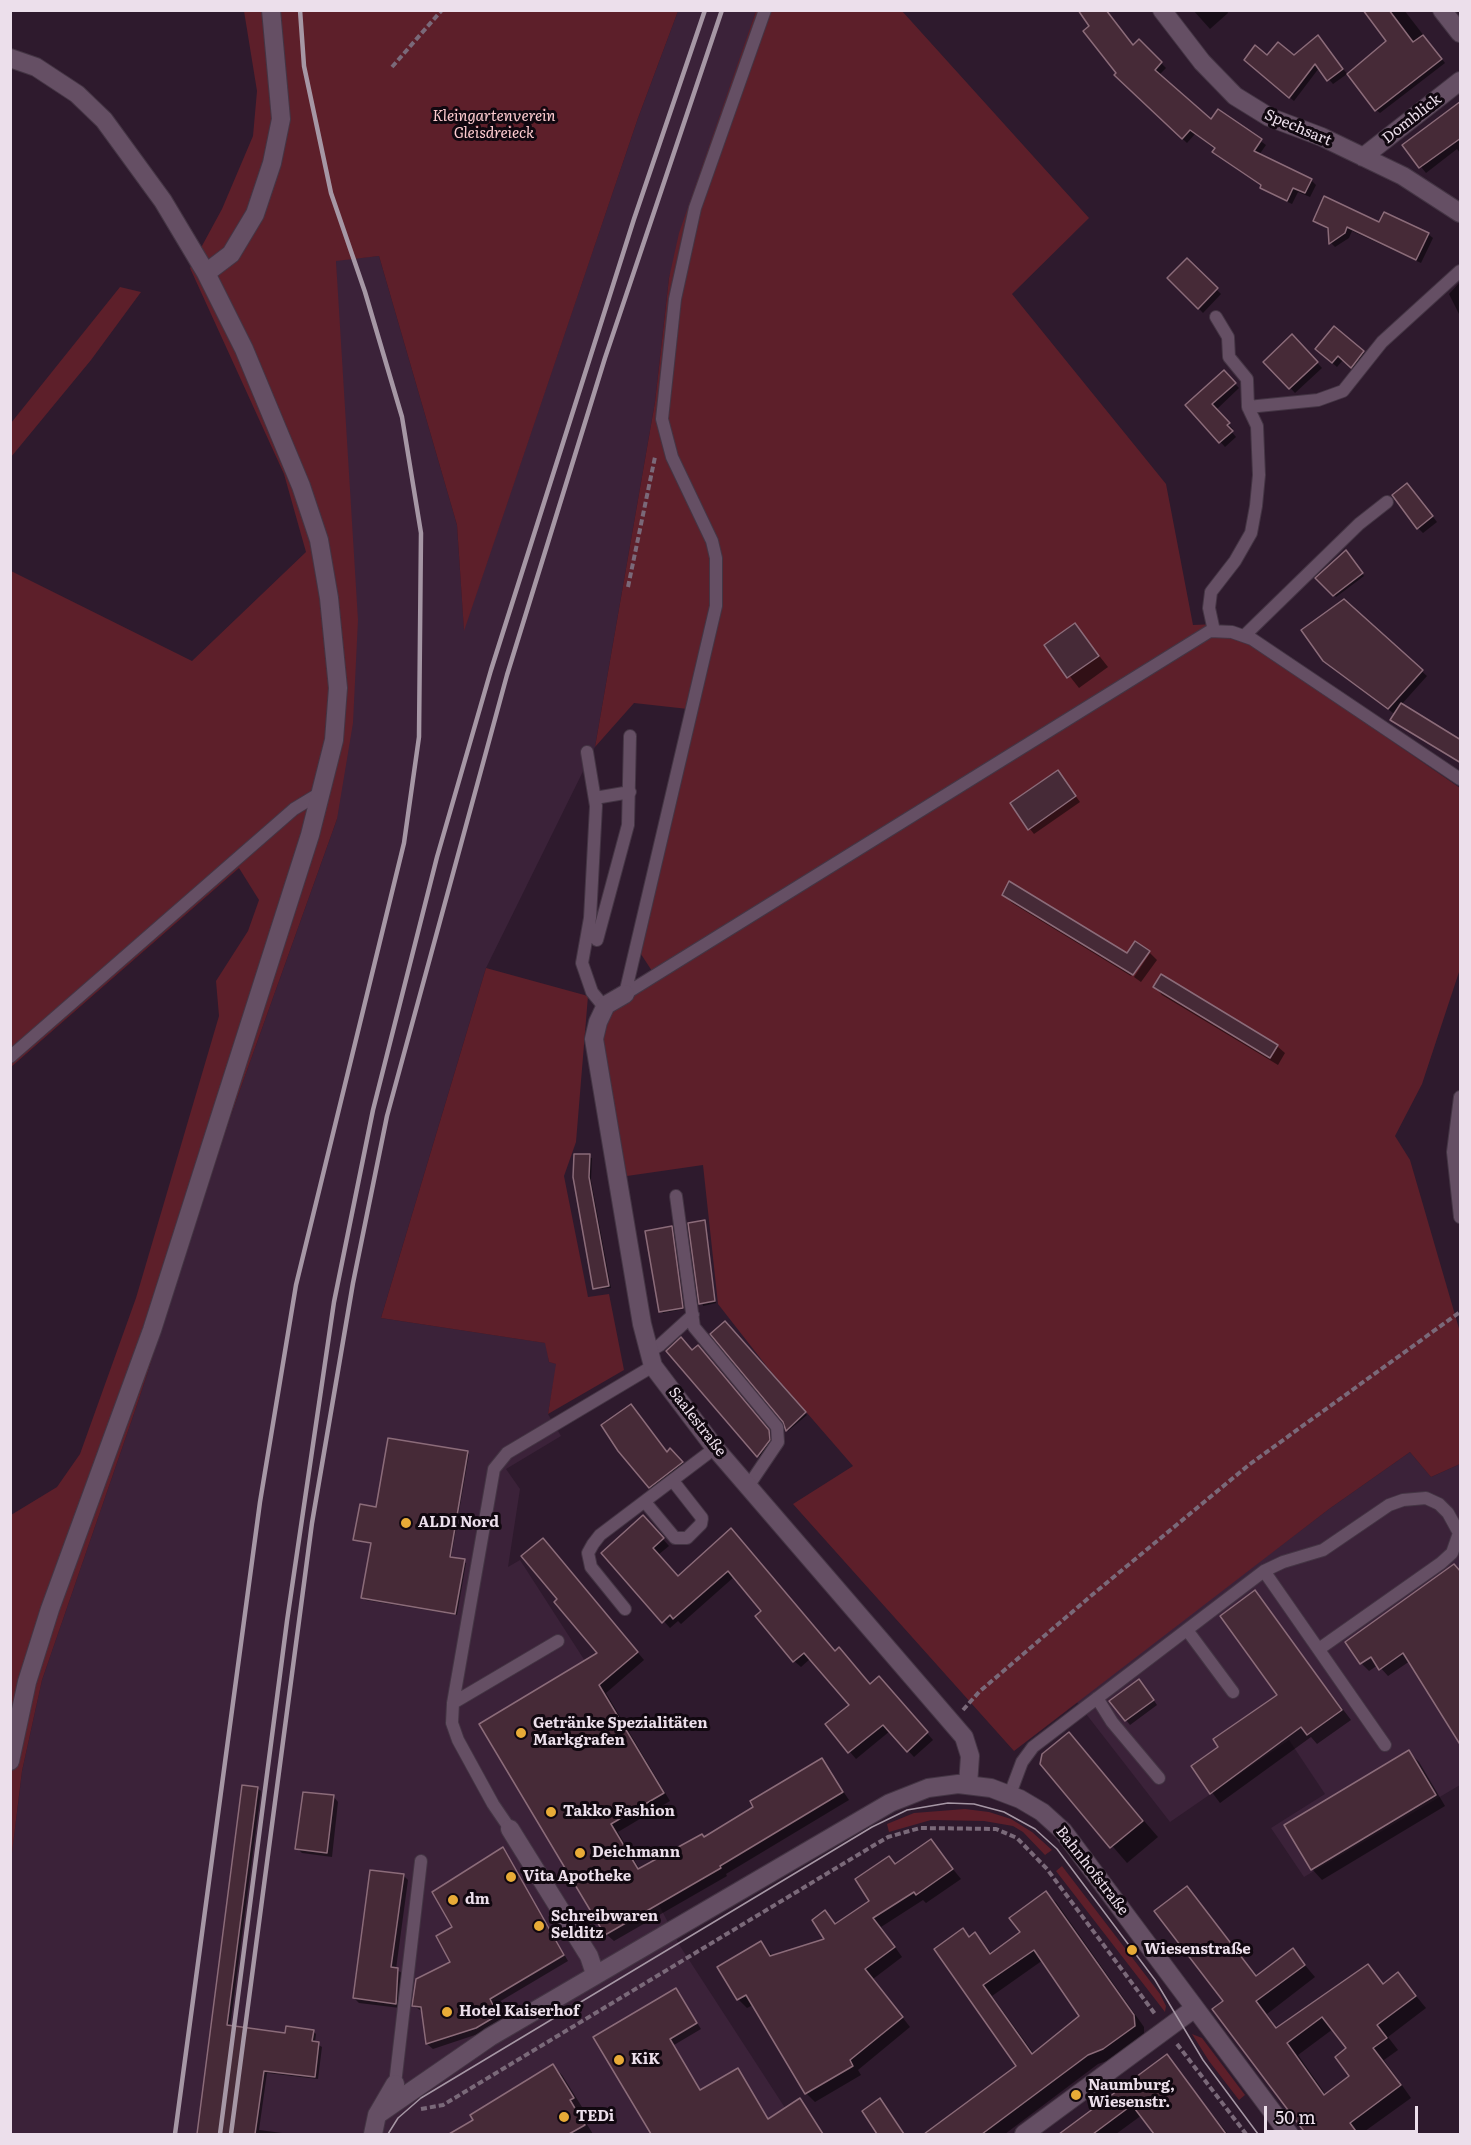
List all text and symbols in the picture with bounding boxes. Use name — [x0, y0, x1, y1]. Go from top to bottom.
street label: Domblick — [1379, 90, 1445, 148]
street label: Spechsart — [1262, 106, 1334, 150]
park label: Kleingartenverein Gleisdreieck — [432, 108, 556, 143]
street label: Saalestraße — [664, 1384, 730, 1460]
place label: ALDI Nord — [418, 1514, 499, 1532]
marker: ALDI Nord — [399, 1516, 413, 1530]
place label: Getränke Spezialitäten Markgrafen — [533, 1715, 708, 1750]
marker: Getränke Spezialitäten Markgrafen — [514, 1726, 528, 1740]
place label: Takko Fashion — [563, 1803, 675, 1821]
marker: Takko Fashion — [544, 1805, 558, 1819]
street label: Bahnhofstraße — [1052, 1823, 1132, 1919]
place label: Deichmann — [592, 1844, 680, 1862]
marker: Deichmann — [573, 1846, 587, 1860]
place label: Vita Apotheke — [523, 1868, 631, 1886]
marker: Vita Apotheke — [504, 1870, 518, 1884]
place label: dm — [465, 1891, 490, 1909]
marker: dm — [446, 1893, 460, 1907]
place label: Schreibwaren Selditz — [551, 1908, 658, 1943]
marker: Schreibwaren Selditz — [532, 1919, 546, 1933]
place label: Wiesenstraße — [1144, 1941, 1251, 1959]
marker: Wiesenstraße — [1125, 1943, 1139, 1957]
place label: Hotel Kaiserhof — [459, 2003, 580, 2021]
marker: Hotel Kaiserhof — [440, 2005, 454, 2019]
place label: KiK — [631, 2051, 660, 2069]
marker: KiK — [612, 2053, 626, 2067]
place label: Naumburg, Wiesenstr. — [1088, 2077, 1175, 2112]
marker: Naumburg, Wiesenstr. — [1069, 2088, 1083, 2102]
scale bar — [1267, 2094, 1422, 2132]
text: 50 m — [1275, 2103, 1316, 2130]
place label: TEDi — [576, 2108, 614, 2126]
marker: TEDi — [557, 2110, 571, 2124]

